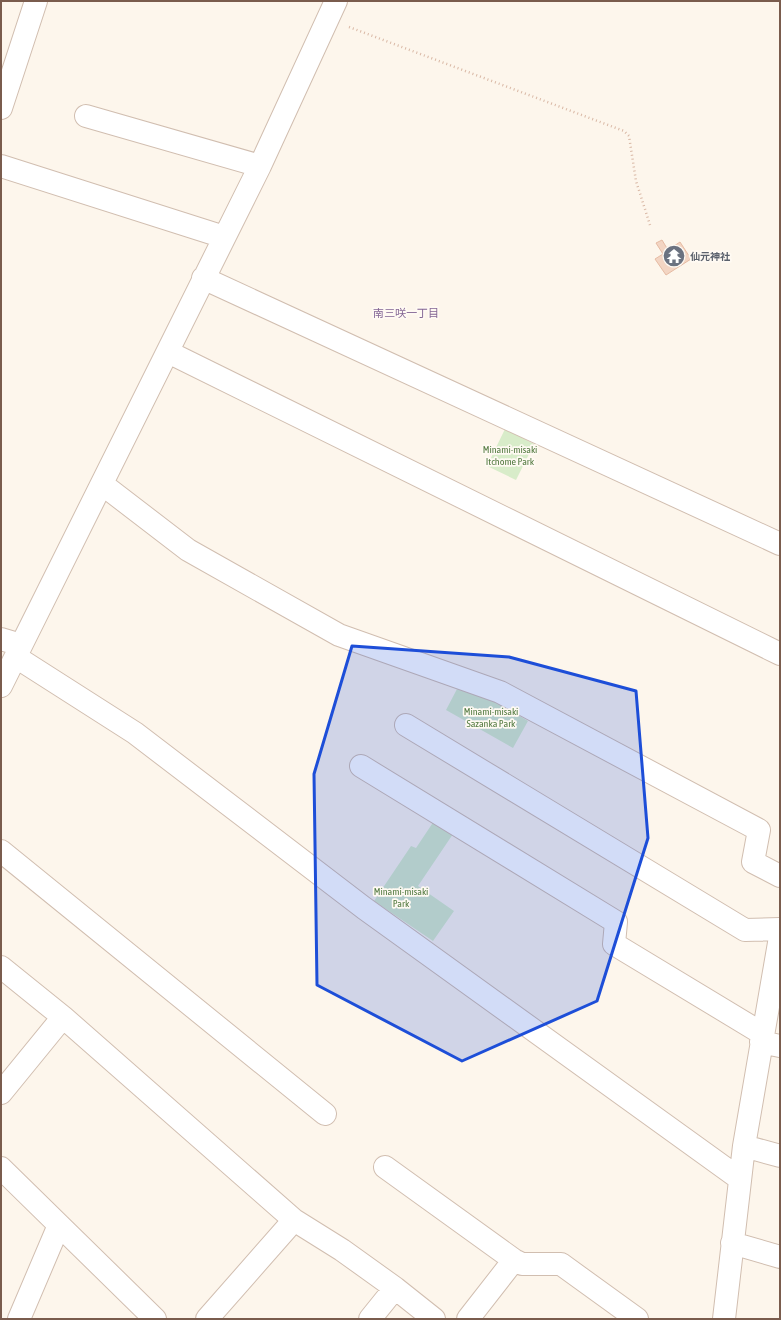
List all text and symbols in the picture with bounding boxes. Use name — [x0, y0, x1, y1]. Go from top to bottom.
temple icon: 仙元神社 — [661, 243, 687, 269]
place label: 仙元神社 — [690, 251, 731, 262]
district label: 南三咲一丁目 — [373, 307, 439, 319]
park label: Minami-misaki Itchome Park — [483, 444, 537, 467]
park label: Minami-misaki Sazanka Park — [464, 706, 518, 729]
park label: Minami-misaki Park — [374, 886, 428, 909]

